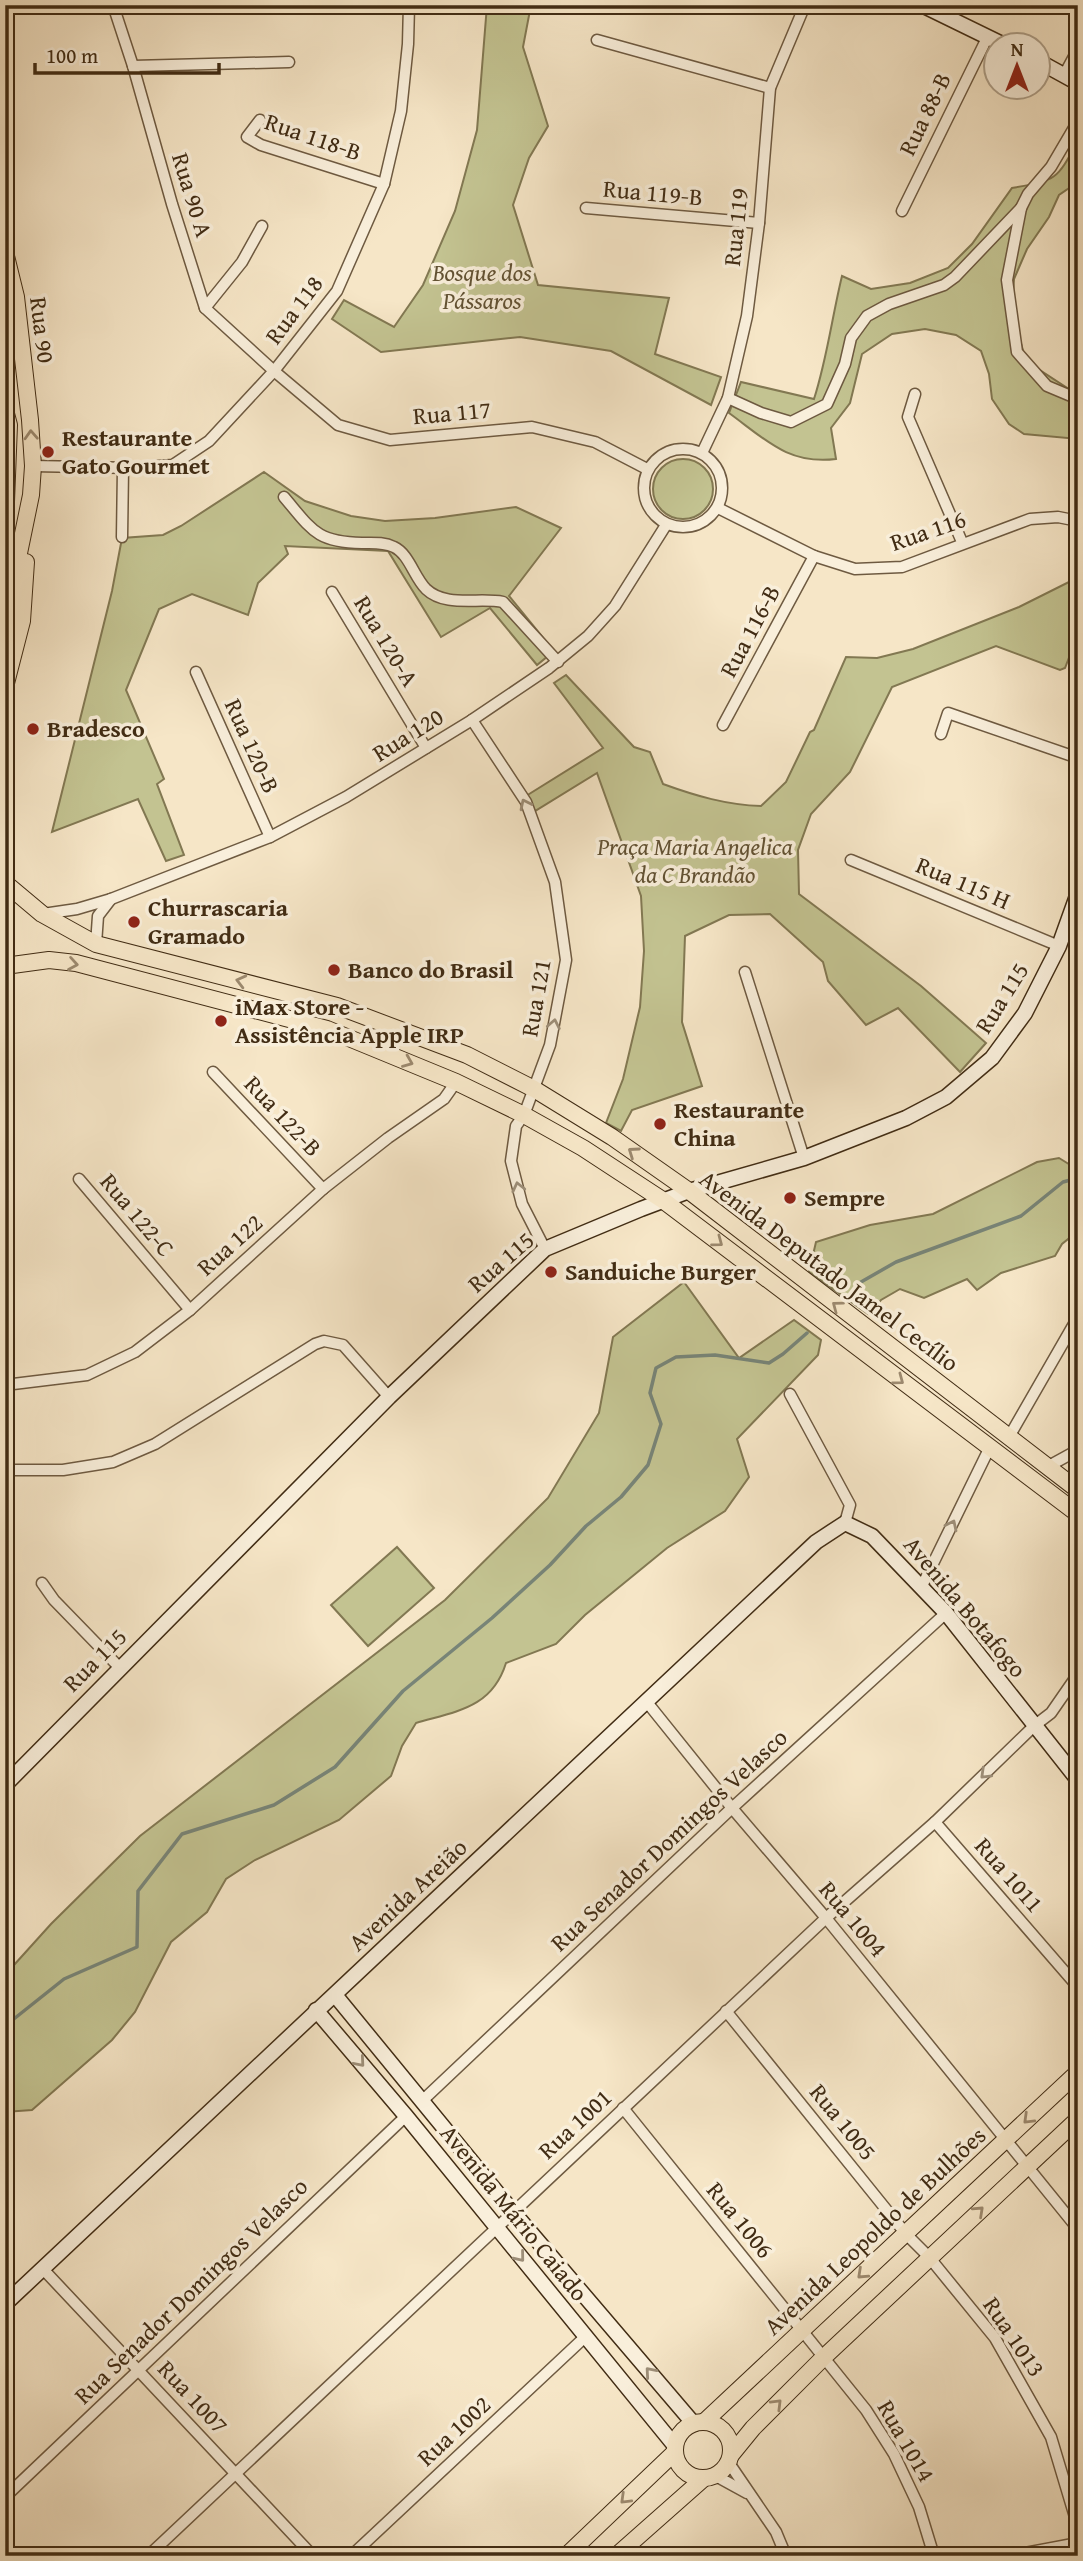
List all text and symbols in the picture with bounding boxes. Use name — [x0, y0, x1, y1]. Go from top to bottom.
scale bar — [35, 32, 219, 76]
north arrow — [982, 32, 1052, 102]
text: N — [1011, 35, 1024, 63]
text: 100 m — [46, 40, 98, 71]
street label: Rua 88-B — [889, 66, 960, 161]
street label: Rua 118-B — [260, 104, 366, 169]
street label: Rua 90 A — [163, 148, 222, 242]
street label: Rua 119-B — [602, 171, 704, 214]
street label: Rua 119 — [714, 186, 757, 268]
park label: Bosque dos Pássaros — [431, 255, 532, 318]
street label: Rua 118 — [256, 268, 331, 351]
street label: Rua 90 — [21, 295, 64, 365]
street label: Rua 117 — [412, 392, 492, 433]
place label: Restaurante Gato Gourmet — [62, 420, 210, 483]
one-way arrow — [24, 430, 39, 441]
marker: Restaurante Gato Gourmet — [40, 444, 56, 460]
street label: Rua 116 — [885, 501, 970, 560]
street label: Rua 116-B — [711, 578, 788, 683]
street label: Rua 120-A — [345, 588, 428, 693]
street label: Rua 120-B — [216, 693, 289, 799]
street label: Rua 120 — [365, 699, 450, 770]
place label: Bradesco — [47, 711, 145, 746]
marker: Bradesco — [25, 721, 41, 737]
one-way arrow — [519, 799, 533, 811]
park label: Praça Maria Angelica da C Brandão — [596, 829, 793, 892]
street label: Rua 115 H — [911, 847, 1016, 918]
place label: Churrascaria Gramado — [148, 890, 289, 953]
marker: Churrascaria Gramado — [126, 914, 142, 930]
place label: Banco do Brasil — [348, 952, 514, 987]
street label: Rua 115 — [966, 955, 1037, 1040]
one-way arrow — [67, 956, 79, 971]
street label: Rua 121 — [511, 956, 560, 1039]
marker: Banco do Brasil — [326, 962, 342, 978]
one-way arrow — [235, 975, 247, 989]
place label: iMax Store - Assistência Apple IRP — [235, 989, 464, 1052]
marker: iMax Store - Assistência Apple IRP — [213, 1013, 229, 1029]
one-way arrow — [546, 1018, 561, 1030]
one-way arrow — [401, 1054, 413, 1068]
street label: Rua 122-B — [236, 1067, 330, 1164]
place label: Restaurante China — [674, 1092, 804, 1155]
marker: Restaurante China — [652, 1116, 668, 1132]
one-way arrow — [628, 1148, 641, 1160]
street label: Avenida Deputado Jamel Cecílio — [692, 1161, 966, 1380]
street label: Rua 122-C — [92, 1165, 183, 1264]
place label: Sempre — [804, 1180, 885, 1215]
one-way arrow — [512, 1181, 526, 1193]
marker: Sempre — [782, 1190, 798, 1206]
street label: Rua 122 — [189, 1205, 270, 1284]
street label: Rua 115 — [460, 1223, 542, 1300]
one-way arrow — [710, 1234, 723, 1246]
place label: Sanduiche Burger — [565, 1254, 756, 1289]
marker: Sanduiche Burger — [543, 1264, 559, 1280]
one-way arrow — [833, 1302, 845, 1315]
one-way arrow — [891, 1372, 904, 1384]
one-way arrow — [944, 1520, 958, 1532]
street label: Avenida Botafogo — [896, 1528, 1035, 1685]
street label: Rua 115 — [55, 1620, 135, 1700]
street label: Rua Senador Domingos Velasco — [542, 1720, 795, 1959]
one-way arrow — [980, 1765, 993, 1778]
street label: Rua 1011 — [967, 1829, 1052, 1920]
street label: Avenida Areião — [340, 1830, 475, 1959]
street label: Rua 1004 — [811, 1873, 896, 1964]
one-way arrow — [352, 2054, 364, 2067]
street label: Rua 1005 — [802, 2076, 885, 2168]
street label: Rua 1001 — [530, 2080, 619, 2167]
one-way arrow — [1024, 2111, 1037, 2124]
street label: Avenida Mário Caiado — [432, 2117, 597, 2309]
street label: Avenida Leopoldo de Bulhões — [756, 2118, 994, 2343]
street label: Rua Senador Domingos Velasco — [66, 2169, 315, 2412]
street label: Rua 1006 — [699, 2174, 782, 2266]
one-way arrow — [971, 2207, 984, 2220]
one-way arrow — [512, 2249, 525, 2261]
one-way arrow — [857, 2266, 870, 2279]
street label: Rua 1013 — [975, 2290, 1054, 2384]
street label: Rua 1007 — [150, 2352, 237, 2441]
one-way arrow — [645, 2367, 658, 2379]
street label: Rua 1002 — [409, 2387, 498, 2474]
street label: Rua 1014 — [869, 2393, 944, 2488]
one-way arrow — [768, 2399, 781, 2412]
one-way arrow — [621, 2490, 634, 2503]

